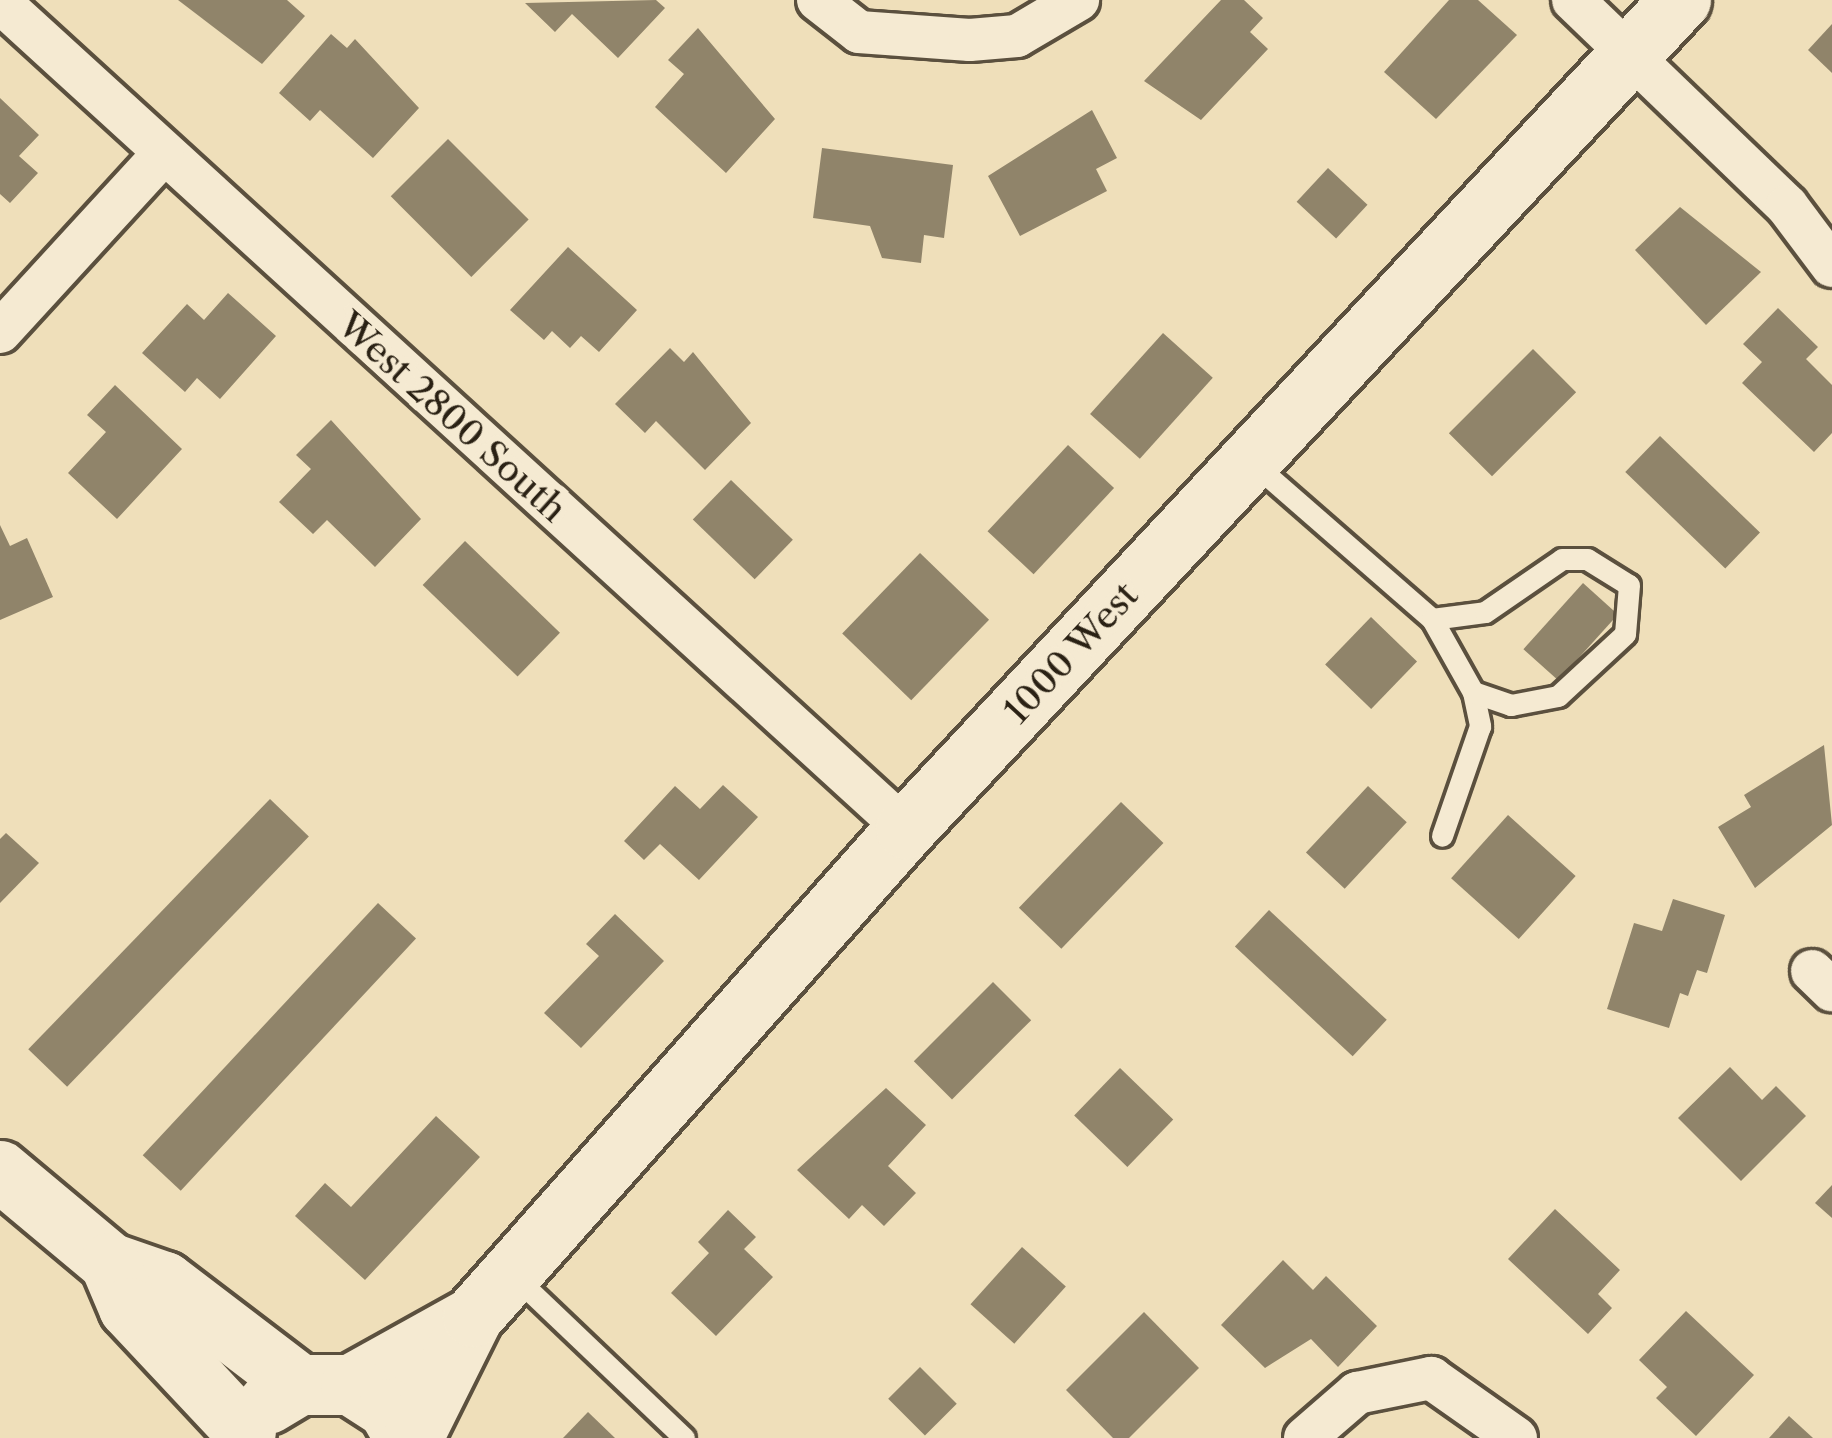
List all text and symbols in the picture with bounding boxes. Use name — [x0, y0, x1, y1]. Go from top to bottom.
street label: West 2800 South — [329, 303, 575, 531]
street label: 1000 West — [995, 573, 1147, 733]

